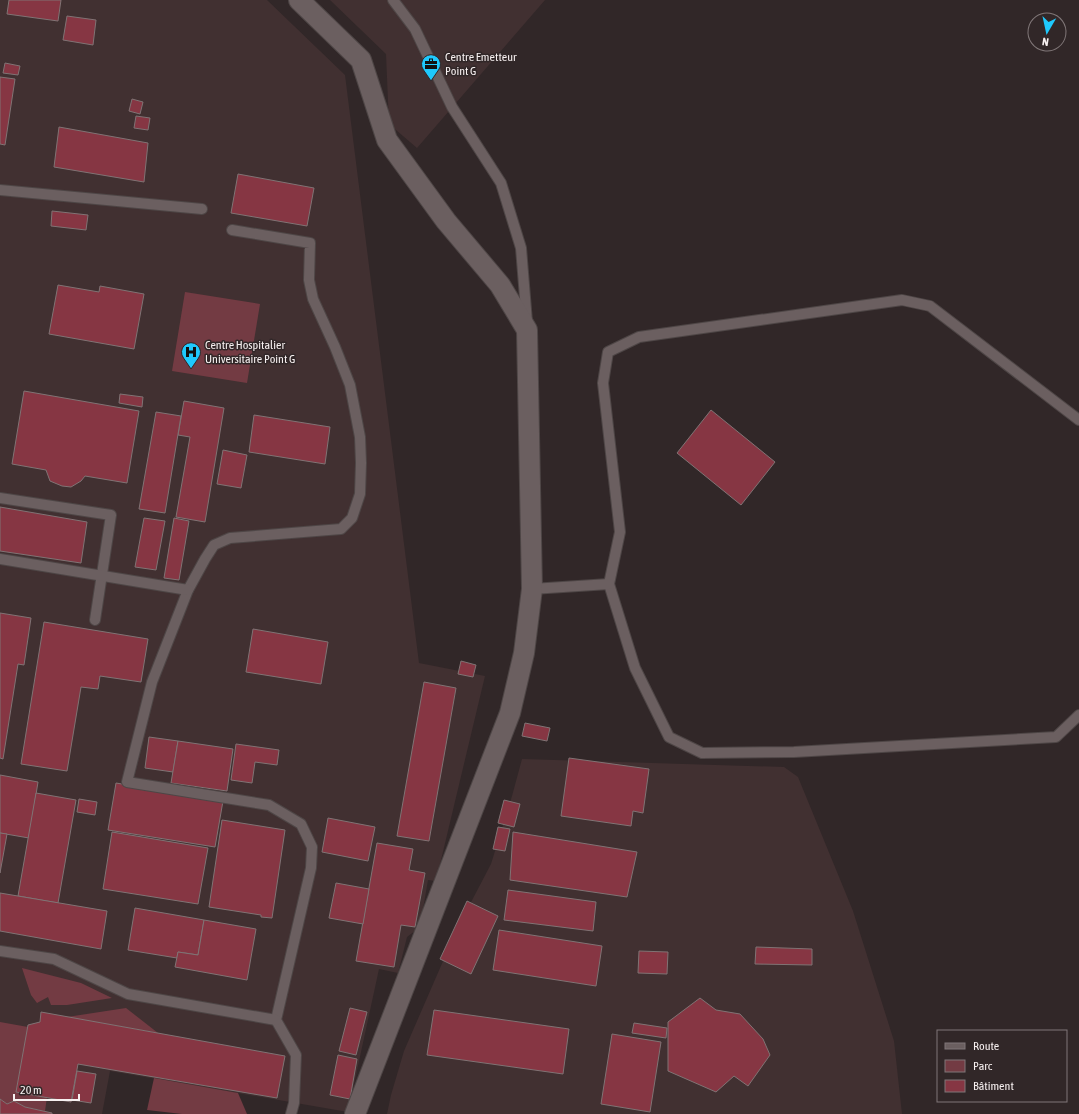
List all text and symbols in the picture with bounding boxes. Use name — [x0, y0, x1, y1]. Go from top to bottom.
north arrow — [1027, 12, 1067, 52]
text: N — [1041, 35, 1050, 48]
place label: Centre Emetteur Point G — [445, 50, 517, 78]
office icon: Centre Emetteur Point G — [420, 53, 442, 81]
place label: Centre Hospitalier Universitaire Point G — [205, 338, 295, 366]
hospital icon: Centre Hospitalier Universitaire Point G — [180, 341, 202, 369]
legend — [937, 1030, 1067, 1102]
text: Route — [973, 1039, 999, 1053]
text: Parc — [973, 1059, 993, 1073]
scale bar — [14, 1076, 79, 1102]
text: Bâtiment — [973, 1079, 1014, 1093]
text: 20 m — [20, 1083, 42, 1097]

